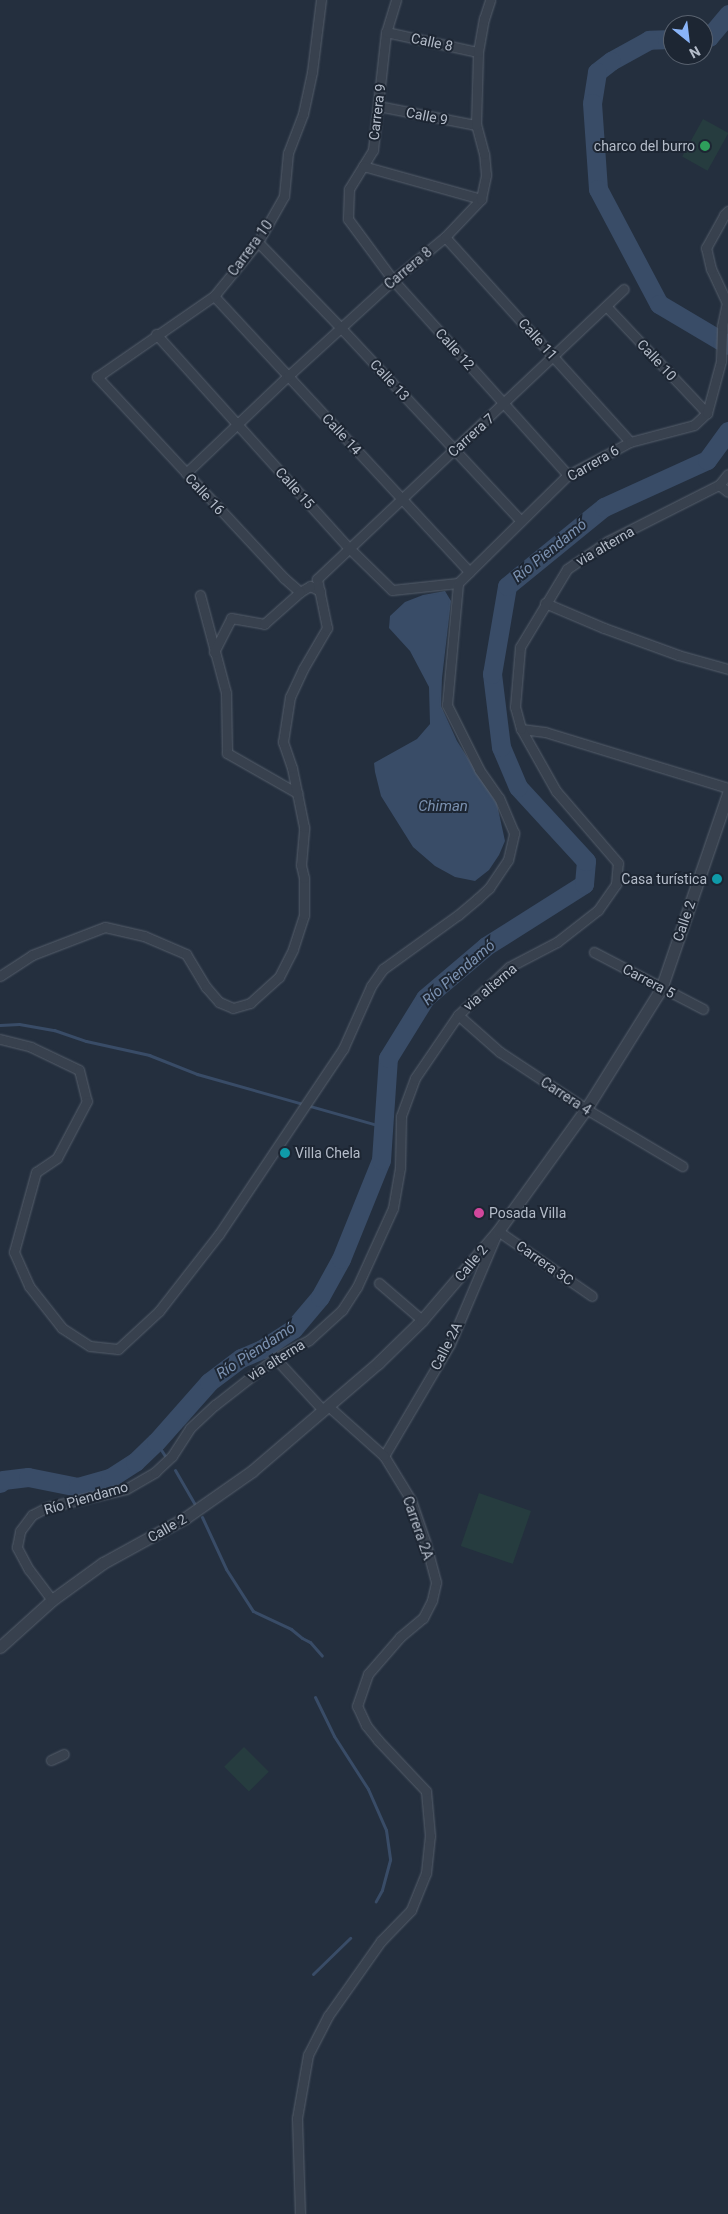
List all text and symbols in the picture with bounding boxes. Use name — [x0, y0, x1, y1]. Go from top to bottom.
north arrow — [663, 15, 713, 65]
street label: Calle 8 — [410, 29, 454, 55]
text: N — [687, 43, 703, 62]
street label: Carrera 9 — [365, 83, 389, 141]
street label: Calle 9 — [405, 104, 449, 128]
place label: charco del burro — [594, 138, 695, 154]
marker: charco del burro — [699, 140, 711, 152]
street label: Carrera 10 — [224, 217, 276, 279]
street label: Carrera 8 — [381, 243, 435, 293]
street label: Calle 11 — [515, 315, 561, 363]
street label: Calle 12 — [432, 325, 478, 373]
street label: Calle 10 — [634, 336, 680, 384]
street label: Calle 13 — [367, 356, 413, 404]
street label: Calle 14 — [319, 410, 365, 458]
street label: Carrera 7 — [444, 410, 498, 460]
street label: Carrera 6 — [564, 441, 622, 485]
street label: Calle 15 — [272, 464, 318, 512]
street label: Calle 16 — [182, 470, 228, 518]
water label: Río Piendamó — [509, 516, 591, 586]
street label: via alterna — [573, 523, 637, 569]
water label: Chiman — [418, 798, 468, 816]
place label: Casa turística — [621, 871, 707, 887]
marker: Casa turística — [711, 873, 723, 885]
street label: Calle 2 — [669, 898, 699, 944]
water label: Río Piendamó — [419, 937, 499, 1009]
street label: via alterna — [460, 960, 520, 1014]
street label: Carrera 5 — [620, 960, 678, 1002]
street label: Carrera 4 — [538, 1073, 594, 1119]
place label: Villa Chela — [295, 1145, 360, 1161]
marker: Villa Chela — [279, 1147, 291, 1159]
place label: Posada Villa — [489, 1205, 566, 1221]
marker: Posada Villa — [473, 1207, 485, 1219]
street label: Carrera 3C — [513, 1237, 577, 1289]
street label: Calle 2 — [451, 1241, 491, 1285]
water label: Río Piendamó — [213, 1319, 299, 1383]
street label: Calle 2A — [427, 1319, 465, 1373]
street label: via alterna — [244, 1336, 308, 1384]
street label: Río Piendamo — [42, 1478, 130, 1518]
street label: Carrera 2A — [399, 1494, 437, 1562]
street label: Calle 2 — [144, 1510, 190, 1546]

